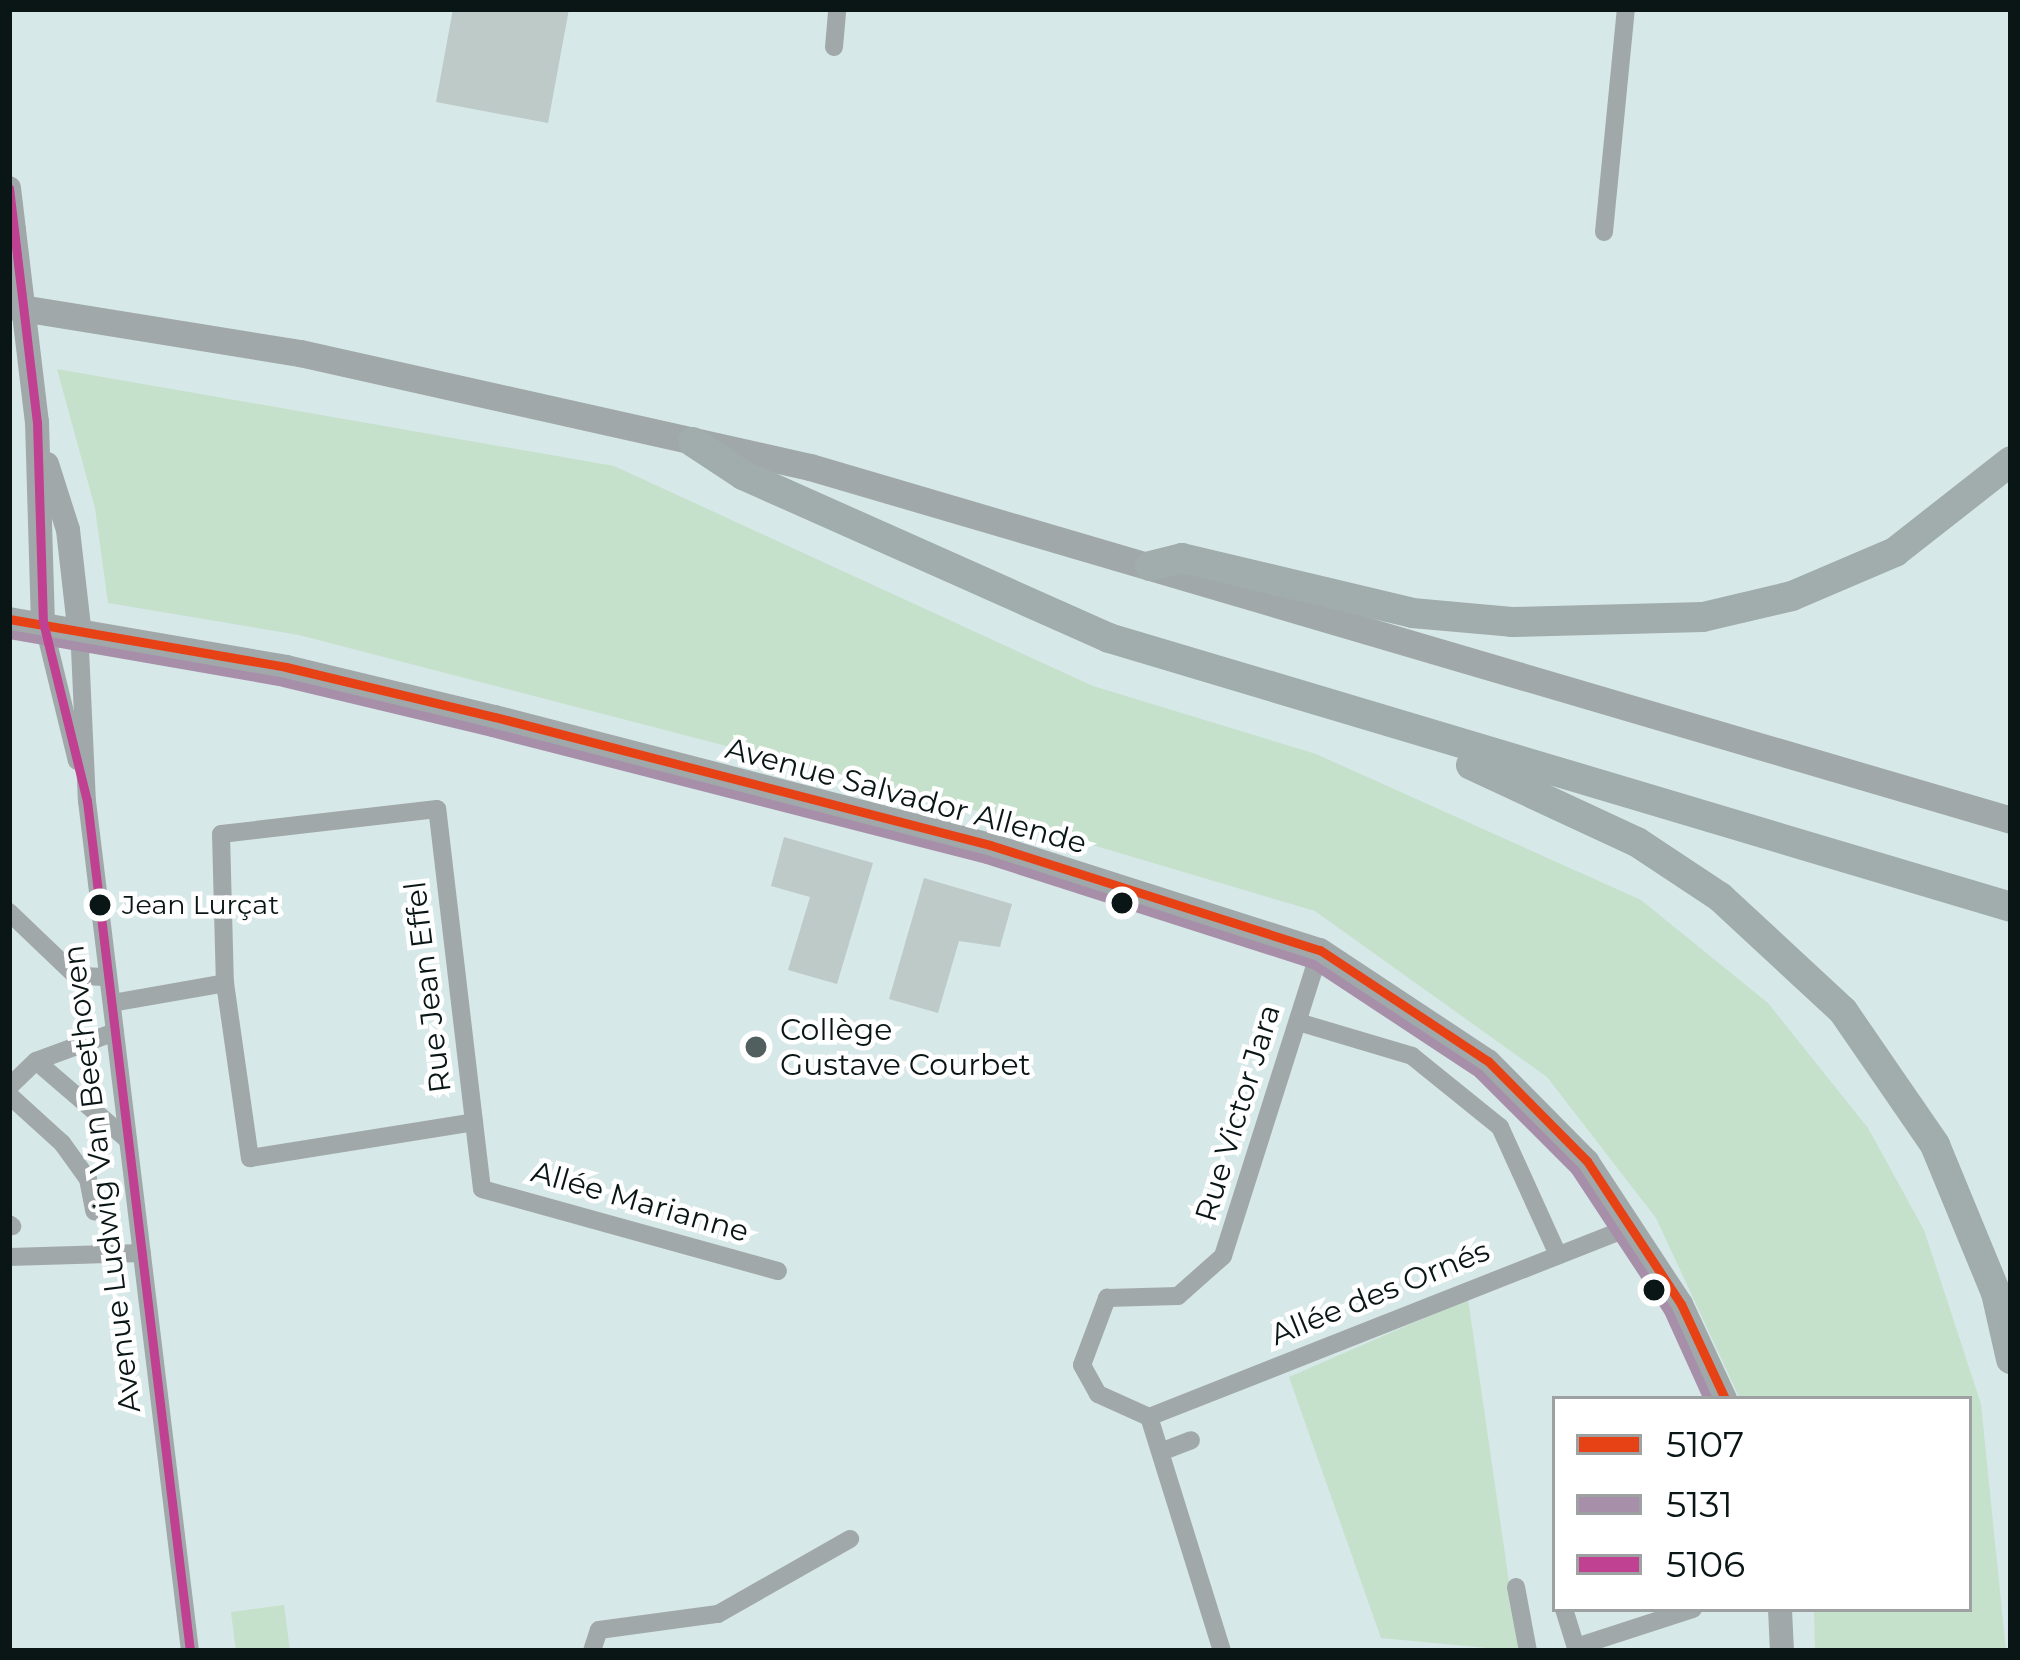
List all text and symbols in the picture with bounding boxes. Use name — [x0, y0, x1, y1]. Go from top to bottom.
street label: Avenue Salvador Allende — [722, 730, 1090, 862]
street label: Rue Jean Effel — [397, 879, 459, 1095]
place label: Jean Lurçat — [122, 889, 279, 921]
unlabelled marker — [1111, 892, 1133, 914]
marker: Jean Lurçat — [89, 894, 111, 916]
street label: Avenue Ludwig Van Beethoven — [55, 943, 149, 1415]
street label: Rue Victor Jara — [1188, 1000, 1288, 1226]
place label: Collège Gustave Courbet — [780, 1012, 1031, 1082]
marker: Collège Gustave Courbet — [743, 1034, 769, 1060]
street label: Allée Marianne — [527, 1154, 753, 1250]
street label: Allée des Ornés — [1265, 1233, 1495, 1353]
unlabelled marker — [1643, 1279, 1665, 1301]
legend — [1552, 1396, 1972, 1612]
text: 5107 — [1666, 1422, 1744, 1466]
text: 5131 — [1666, 1482, 1733, 1526]
text: 5106 — [1666, 1542, 1745, 1586]

